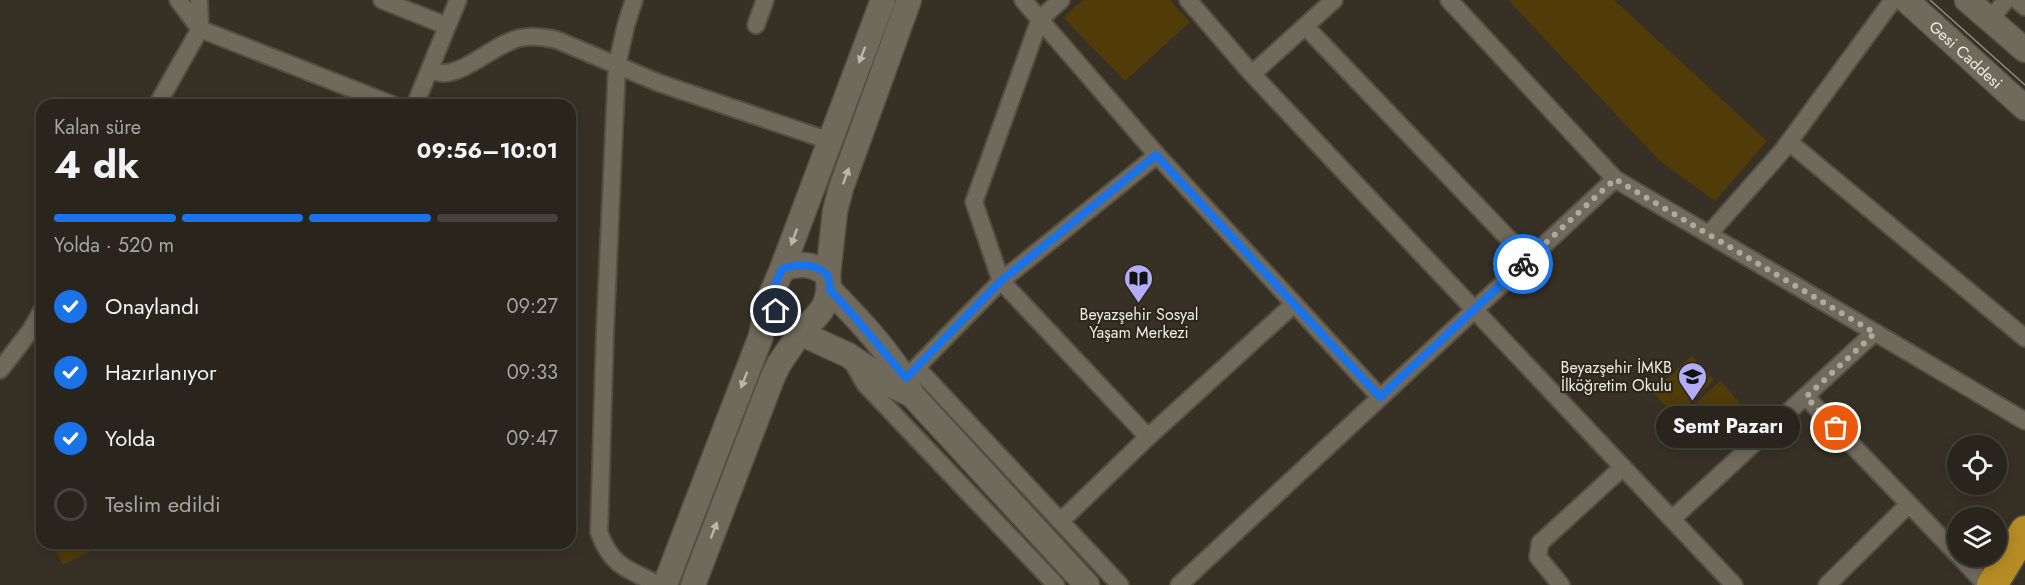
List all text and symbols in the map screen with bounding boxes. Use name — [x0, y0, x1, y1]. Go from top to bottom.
street label: Gesi Caddesi — [1924, 15, 2007, 94]
one-way arrow — [857, 46, 867, 64]
text: Kalan süre — [54, 113, 141, 142]
text: 09:56–10:01 — [417, 134, 558, 166]
text: 4 dk — [54, 136, 140, 193]
one-way arrow — [841, 167, 851, 185]
one-way arrow — [788, 228, 798, 246]
text: Yolda · 520 m — [54, 231, 174, 260]
courier — [1493, 234, 1553, 294]
icon: bike — [1507, 248, 1540, 281]
library icon: Beyazşehir Sosyal Yaşam Merkezi — [1123, 262, 1155, 304]
pin — [750, 285, 801, 336]
icon: check — [54, 290, 87, 323]
text: Onaylandı — [105, 290, 200, 322]
text: 09:27 — [507, 292, 558, 321]
icon: home — [759, 294, 792, 327]
place label: Beyazşehir Sosyal Yaşam Merkezi — [1080, 303, 1198, 344]
icon: check — [54, 356, 87, 389]
text: Hazırlanıyor — [105, 356, 217, 388]
place label: Beyazşehir İMKB İlköğretim Okulu — [1561, 356, 1672, 397]
text: 09:33 — [507, 358, 558, 387]
school or university icon: Beyazşehir İMKB İlköğretim Okulu — [1677, 360, 1709, 402]
one-way arrow — [739, 371, 749, 389]
pin — [1810, 402, 1861, 453]
callout: Semt Pazarı — [1656, 407, 1800, 449]
icon: bag — [1819, 411, 1852, 444]
text: Semt Pazarı — [1673, 412, 1783, 441]
icon: check — [54, 422, 87, 455]
text: Yolda — [105, 422, 155, 454]
text: 09:47 — [506, 424, 558, 453]
map controls — [1947, 435, 2007, 567]
button: locate — [1947, 435, 2007, 495]
text: Teslim edildi — [105, 488, 221, 520]
button: layers — [1947, 507, 2007, 567]
one-way arrow — [709, 521, 719, 539]

